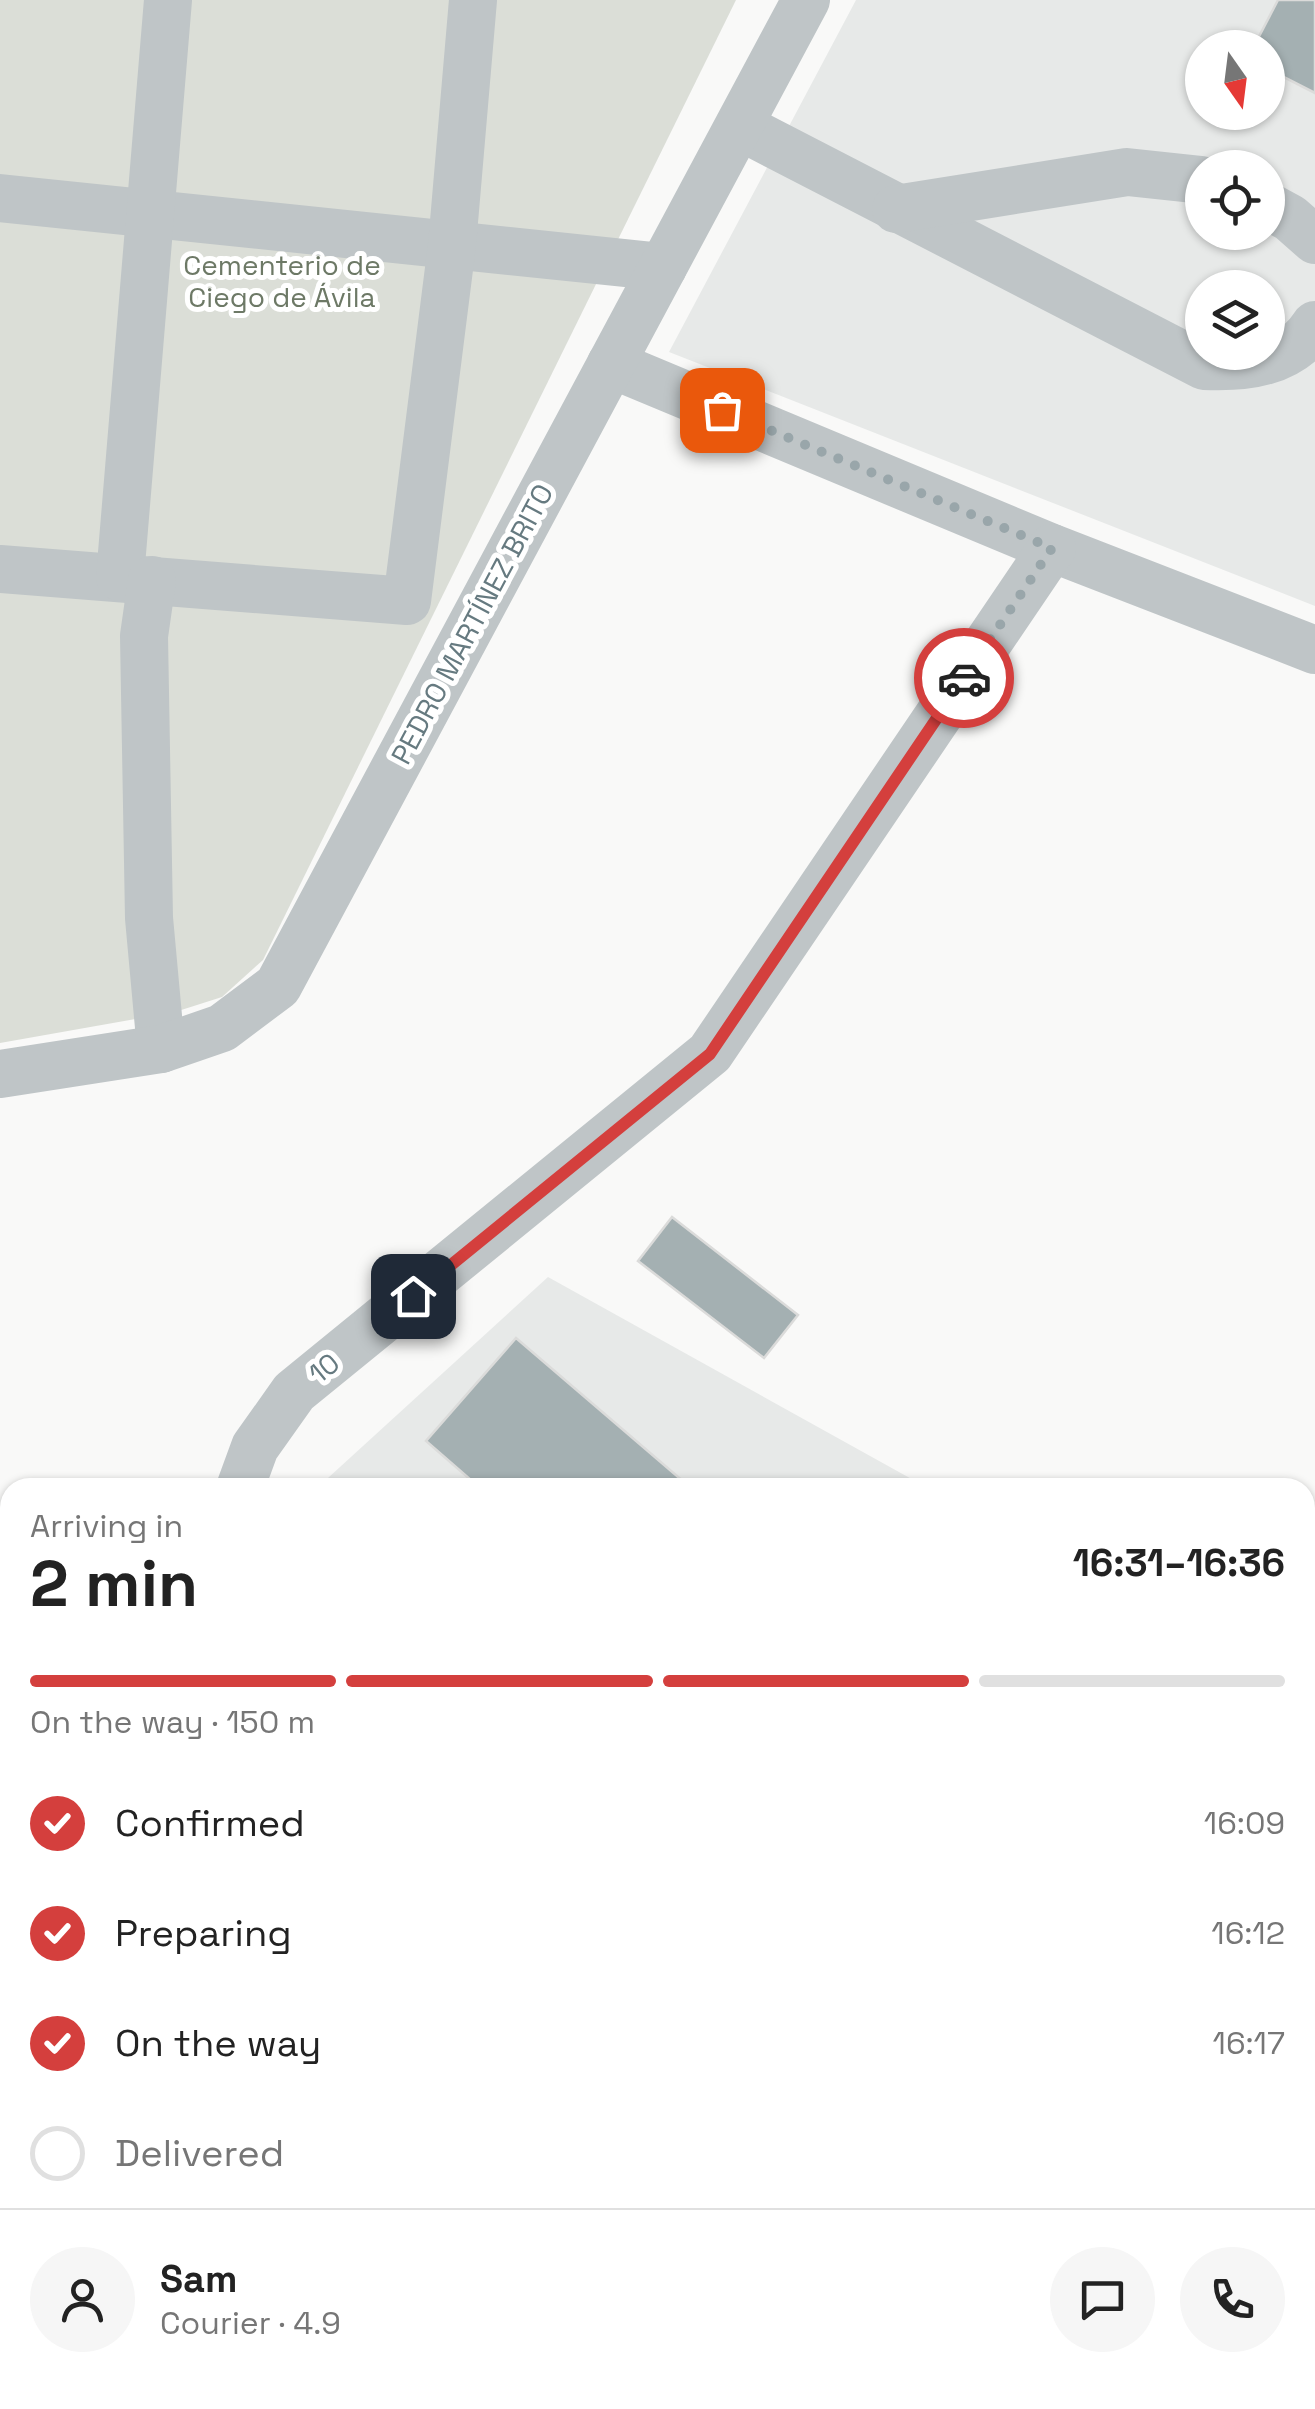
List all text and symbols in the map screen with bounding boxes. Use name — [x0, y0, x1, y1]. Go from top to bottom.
north arrow — [1185, 30, 1285, 130]
map controls — [1185, 30, 1285, 370]
button: locate — [1185, 150, 1285, 250]
park label: Cementerio de Ciego de Ávila — [183, 247, 381, 315]
button: layers — [1185, 270, 1285, 370]
pin — [680, 368, 765, 453]
icon: bag — [695, 383, 750, 438]
street label: PEDRO MARTÍNEZ BRITO — [383, 478, 561, 770]
courier — [914, 628, 1014, 728]
icon: car — [937, 651, 992, 706]
pin — [371, 1254, 456, 1339]
icon: home — [386, 1269, 441, 1324]
street label: 10 — [301, 1345, 347, 1391]
text: Arriving in — [30, 1506, 183, 1546]
text: 16:31–16:36 — [1073, 1539, 1285, 1587]
text: 2 min — [30, 1542, 198, 1625]
text: On the way · 150 m — [30, 1702, 315, 1742]
icon: check — [30, 1796, 85, 1851]
text: Confirmed — [115, 1799, 305, 1847]
text: 16:09 — [1204, 1803, 1285, 1843]
icon: check — [30, 1906, 85, 1961]
text: Preparing — [115, 1909, 292, 1957]
text: 16:12 — [1211, 1913, 1285, 1953]
icon: check — [30, 2016, 85, 2071]
text: On the way — [115, 2019, 321, 2067]
text: 16:17 — [1213, 2023, 1285, 2063]
text: Delivered — [115, 2129, 284, 2177]
button: person — [30, 2247, 135, 2352]
button: chat — [1050, 2247, 1155, 2352]
button: phone — [1180, 2247, 1285, 2352]
text: Sam — [160, 2255, 237, 2303]
text: Courier · 4.9 — [160, 2303, 341, 2343]

